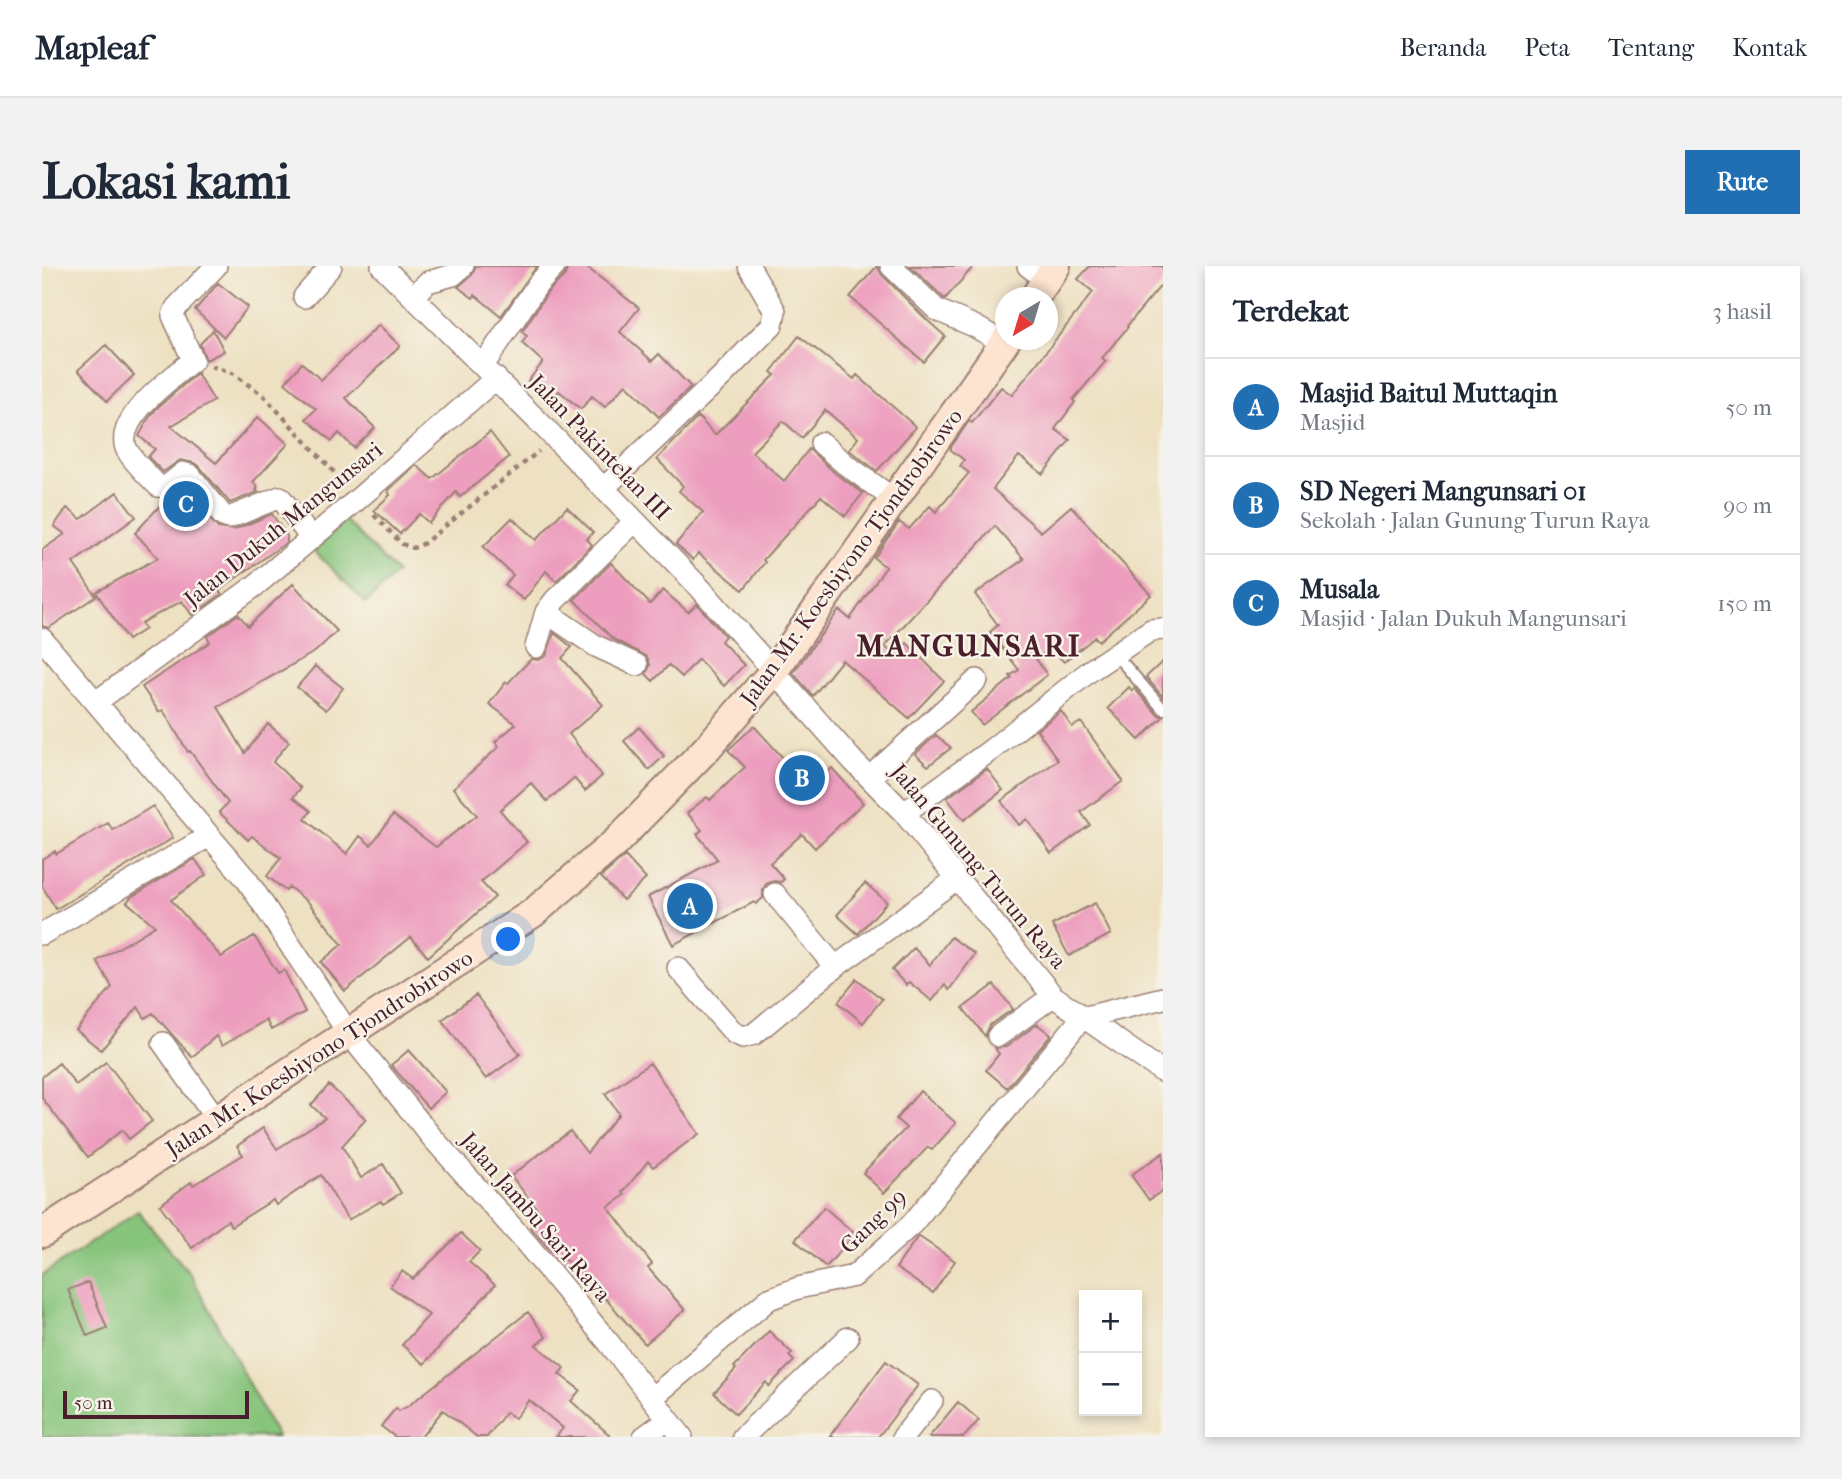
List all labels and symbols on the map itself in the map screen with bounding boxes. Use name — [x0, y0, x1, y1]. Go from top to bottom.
north arrow — [995, 287, 1058, 350]
street label: Jalan Pakintelan III — [522, 368, 676, 526]
street label: Jalan Mr. Koesbiyono Tjondrobirowo — [733, 404, 968, 713]
street label: Jalan Dukuh Mangunsari — [177, 436, 388, 614]
pin: C — [163, 478, 209, 530]
district label: MANGUNSARI — [857, 629, 1081, 664]
pin: B — [779, 752, 825, 804]
street label: Jalan Gunung Turun Raya — [884, 757, 1072, 975]
pin: A — [667, 880, 713, 932]
your location — [491, 922, 525, 956]
street label: Jalan Mr. Koesbiyono Tjondrobirowo — [159, 944, 478, 1164]
street label: Jalan Jambu Sari Raya — [453, 1126, 617, 1308]
street label: Gang 99 — [835, 1183, 912, 1259]
scale bar — [63, 1388, 248, 1420]

